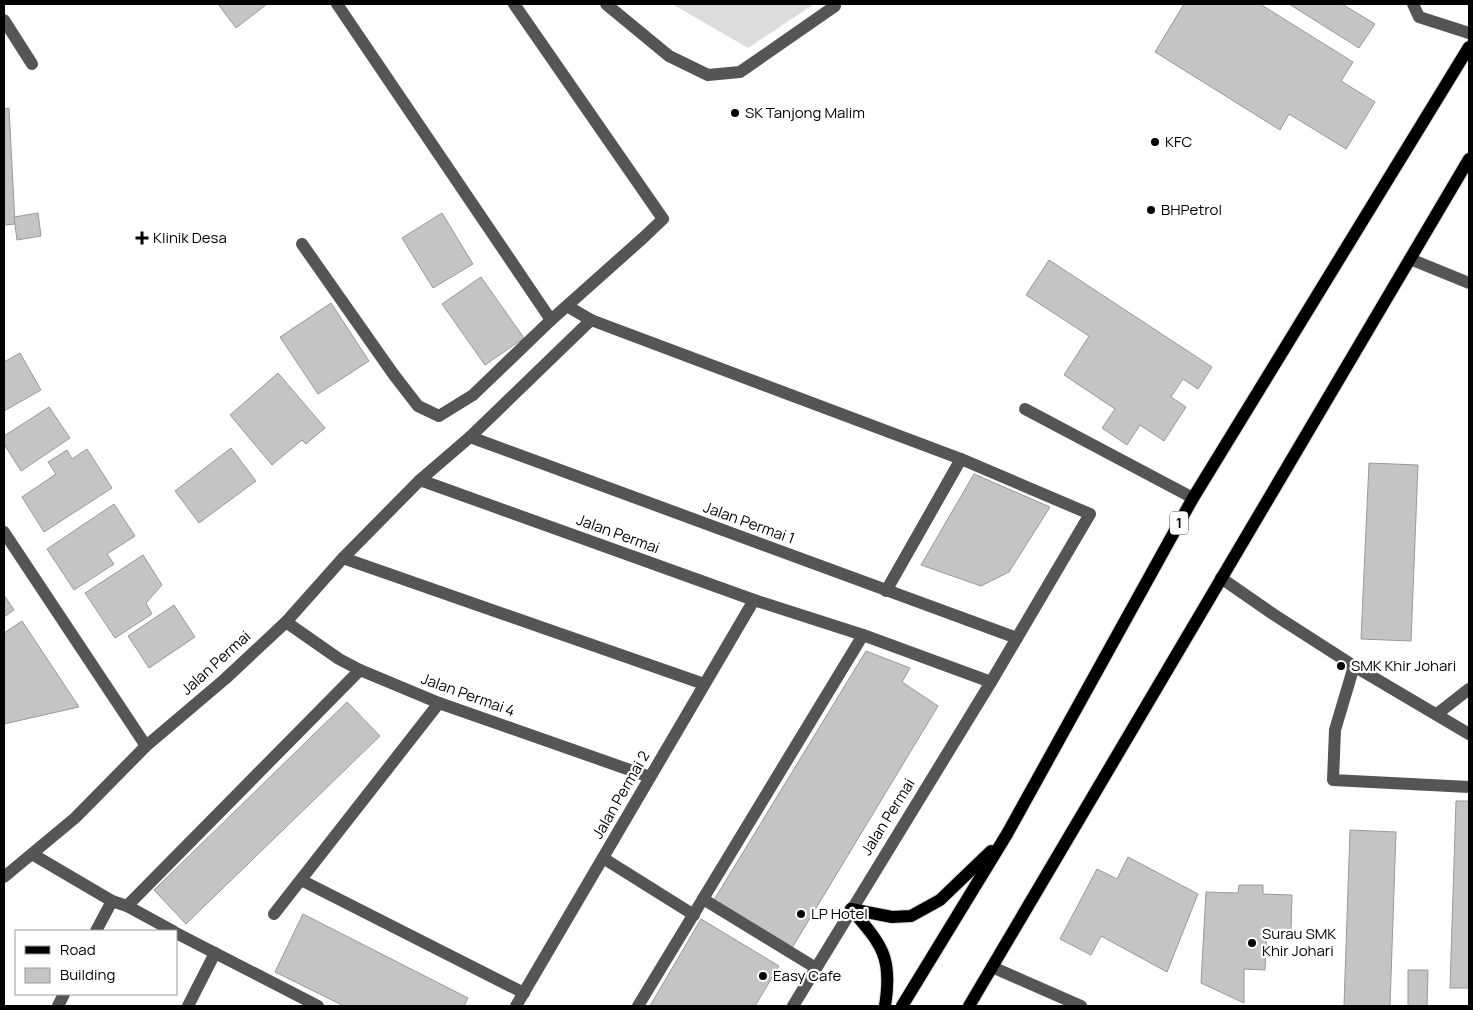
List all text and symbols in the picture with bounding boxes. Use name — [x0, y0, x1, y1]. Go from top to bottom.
place label: SK Tanjong Malim — [745, 102, 865, 123]
marker: SK Tanjong Malim — [729, 107, 741, 119]
place label: KFC — [1165, 131, 1192, 152]
marker: KFC — [1149, 136, 1161, 148]
place label: BHPetrol — [1161, 199, 1222, 220]
marker: BHPetrol — [1145, 204, 1157, 216]
place label: Klinik Desa — [153, 227, 227, 248]
marker: Klinik Desa — [135, 231, 149, 245]
street label: Jalan Permai 1 — [701, 496, 798, 549]
street label: Jalan Permai — [574, 509, 663, 558]
road number: 1 — [1170, 512, 1188, 534]
street label: Jalan Permai — [176, 626, 255, 699]
place label: SMK Khir Johari — [1351, 655, 1456, 676]
marker: SMK Khir Johari — [1335, 660, 1347, 672]
street label: Jalan Permai 4 — [418, 668, 518, 721]
street label: Jalan Permai 2 — [587, 747, 654, 843]
street label: Jalan Permai — [856, 774, 919, 859]
place label: LP Hotel — [811, 903, 868, 924]
marker: LP Hotel — [795, 908, 807, 920]
place label: Surau SMK Khir Johari — [1262, 923, 1336, 961]
legend — [15, 930, 178, 995]
marker: Surau SMK Khir Johari — [1246, 937, 1258, 949]
text: Road — [60, 939, 96, 960]
text: Building — [60, 964, 115, 985]
place label: Easy Cafe — [773, 965, 841, 986]
marker: Easy Cafe — [757, 970, 769, 982]

